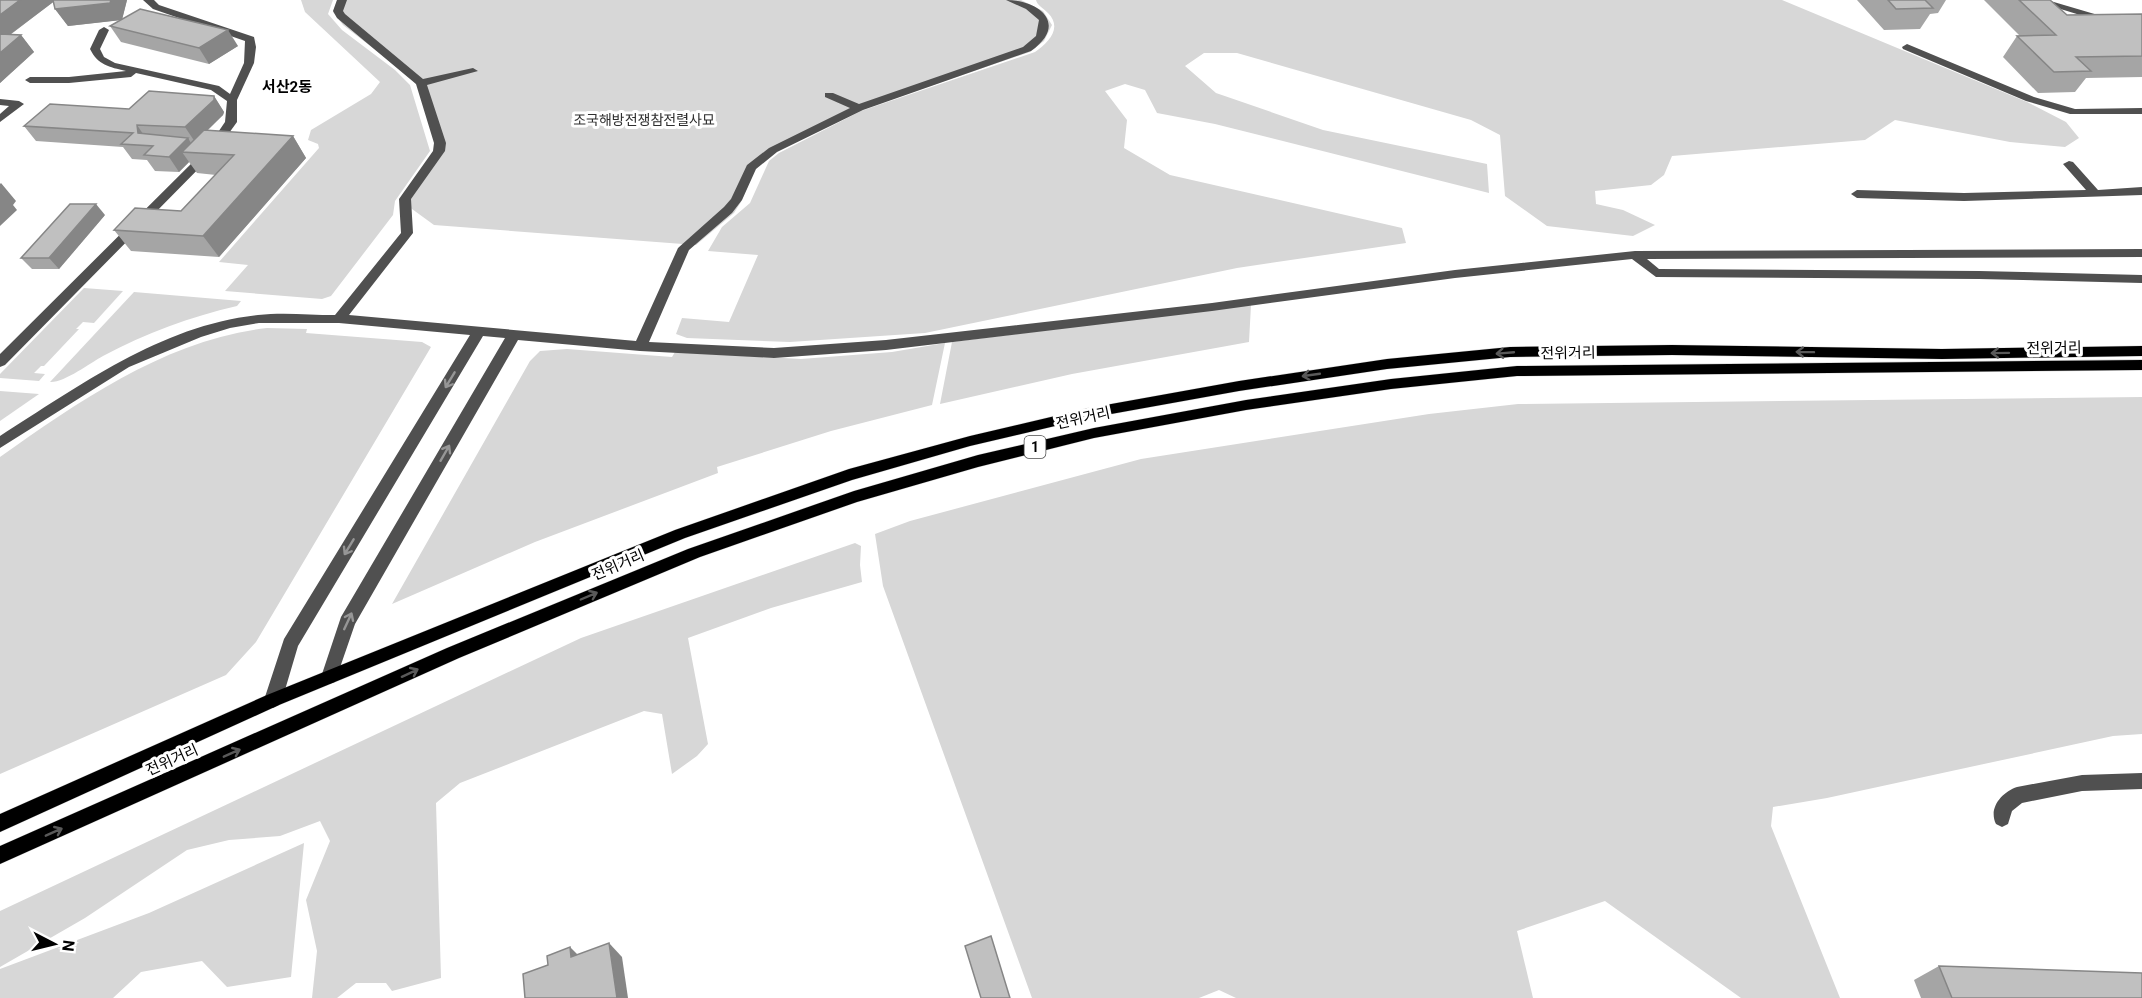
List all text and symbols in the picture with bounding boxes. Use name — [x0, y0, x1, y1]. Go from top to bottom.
district label: 서산2동 — [262, 78, 312, 96]
park label: 조국해방전쟁참전렬사묘 — [573, 112, 715, 128]
street label: 전위거리 — [2026, 339, 2082, 357]
street label: 전위거리 — [1540, 344, 1596, 362]
one-way arrow — [1795, 346, 1815, 358]
one-way arrow — [1495, 347, 1515, 358]
one-way arrow — [1990, 347, 2010, 359]
one-way arrow — [1302, 370, 1321, 381]
one-way arrow — [443, 371, 455, 388]
street label: 전위거리 — [1054, 403, 1112, 433]
road number: 1 — [1024, 436, 1046, 458]
one-way arrow — [440, 445, 452, 462]
one-way arrow — [342, 538, 354, 555]
street label: 전위거리 — [589, 546, 647, 584]
one-way arrow — [579, 590, 598, 601]
one-way arrow — [343, 613, 354, 631]
one-way arrow — [400, 666, 418, 678]
street label: 전위거리 — [143, 741, 201, 779]
one-way arrow — [222, 747, 241, 758]
one-way arrow — [44, 826, 62, 837]
north arrow — [24, 914, 84, 974]
text: N — [58, 939, 79, 953]

